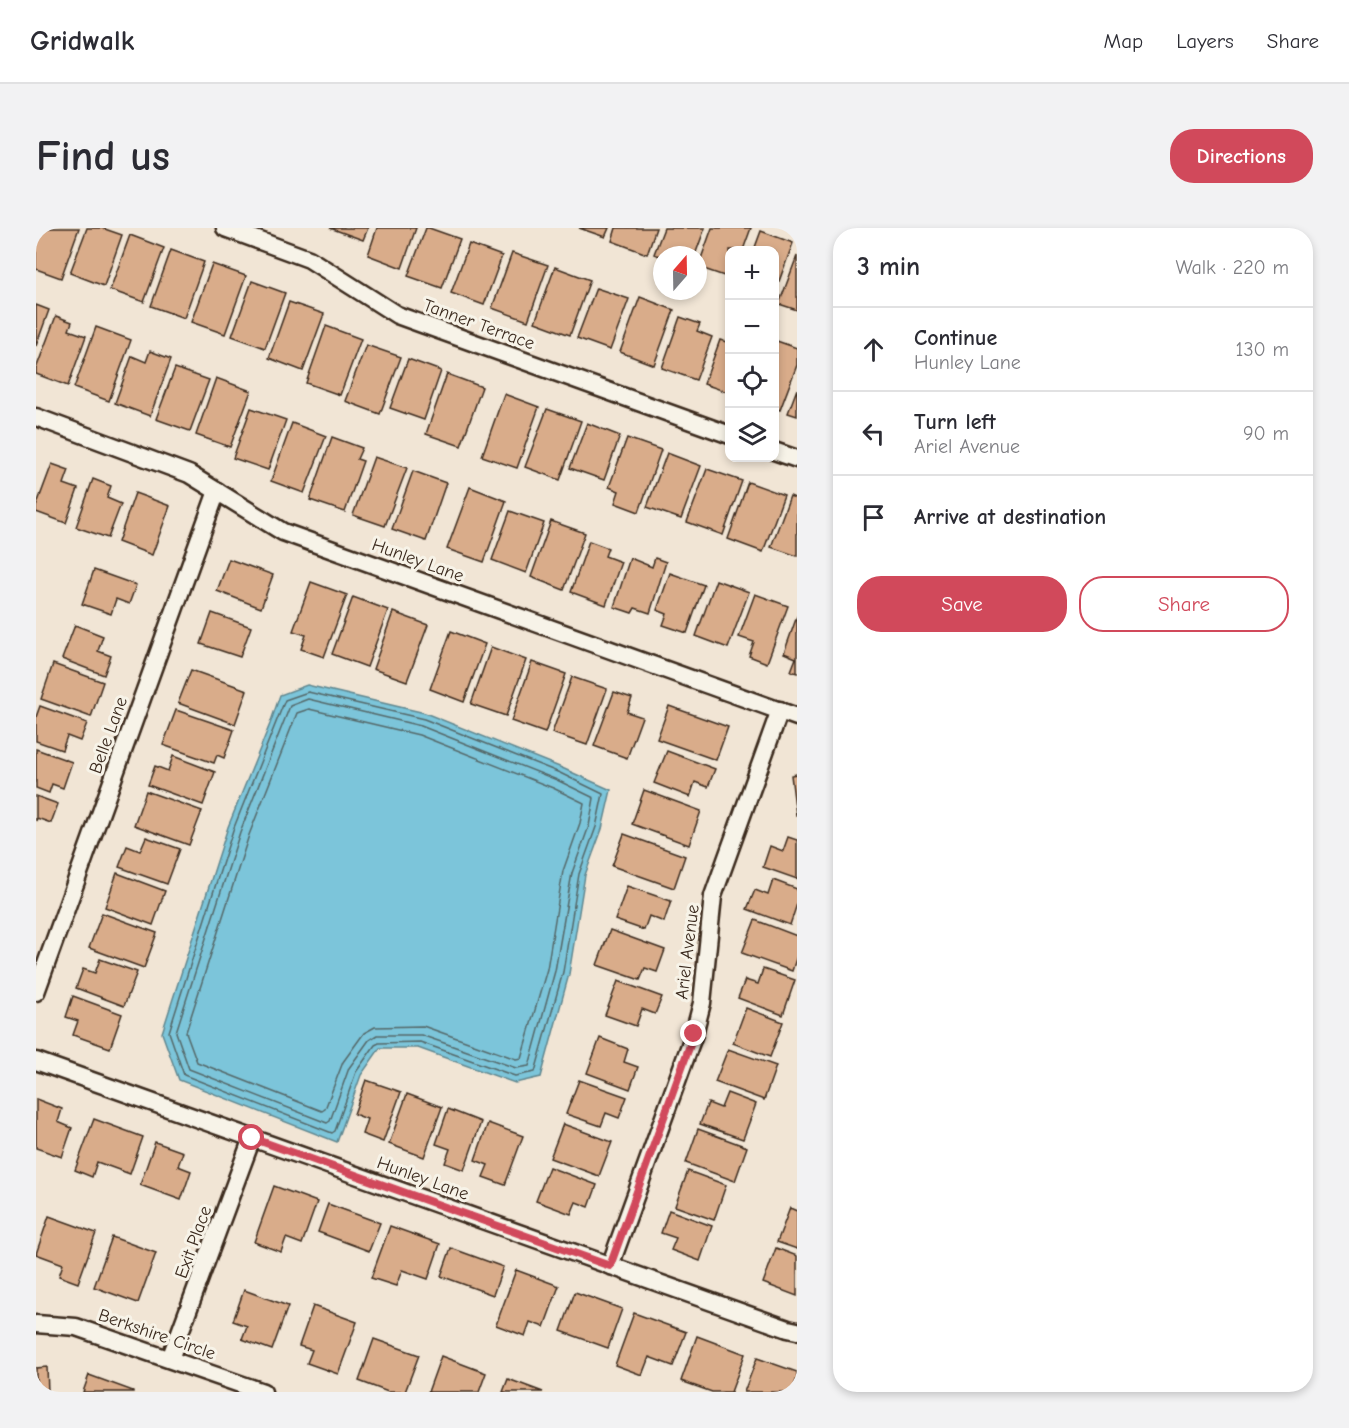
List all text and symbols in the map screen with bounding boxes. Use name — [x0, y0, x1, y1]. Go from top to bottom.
text: Gridwalk — [30, 25, 134, 57]
text: Map — [1104, 29, 1143, 53]
text: Layers — [1176, 29, 1234, 53]
text: Share — [1267, 29, 1319, 53]
button: Directions — [1170, 129, 1313, 183]
text: Find us — [36, 132, 170, 181]
north arrow — [653, 246, 707, 300]
map controls — [725, 246, 779, 462]
button: + — [725, 246, 779, 300]
text: 3 min — [857, 252, 920, 282]
text: Walk · 220 m — [1175, 256, 1289, 279]
street label: Tanner Terrace — [420, 295, 537, 354]
button: − — [725, 300, 779, 354]
text: Continue — [914, 325, 997, 351]
icon: ahead — [857, 333, 890, 366]
text: 130 m — [1236, 338, 1289, 361]
text: Hunley Lane — [914, 351, 1021, 374]
button: locate — [725, 354, 779, 408]
button: layers — [725, 408, 779, 462]
text: Turn left — [914, 409, 996, 435]
icon: left — [857, 417, 890, 450]
text: 90 m — [1243, 422, 1289, 445]
text: Ariel Avenue — [914, 435, 1020, 458]
icon: arrive — [857, 501, 890, 534]
text: Arrive at destination — [914, 504, 1106, 530]
street label: Hunley Lane — [369, 534, 467, 587]
button: Save — [857, 576, 1067, 632]
button: Share — [1079, 576, 1289, 632]
street label: Belle Lane — [85, 694, 132, 776]
street label: Ariel Avenue — [671, 903, 704, 1001]
route end — [680, 1020, 706, 1046]
route start — [238, 1124, 264, 1150]
street label: Hunley Lane — [374, 1152, 472, 1205]
street label: Exit Place — [171, 1203, 216, 1281]
street label: Berkshire Circle — [96, 1305, 218, 1364]

